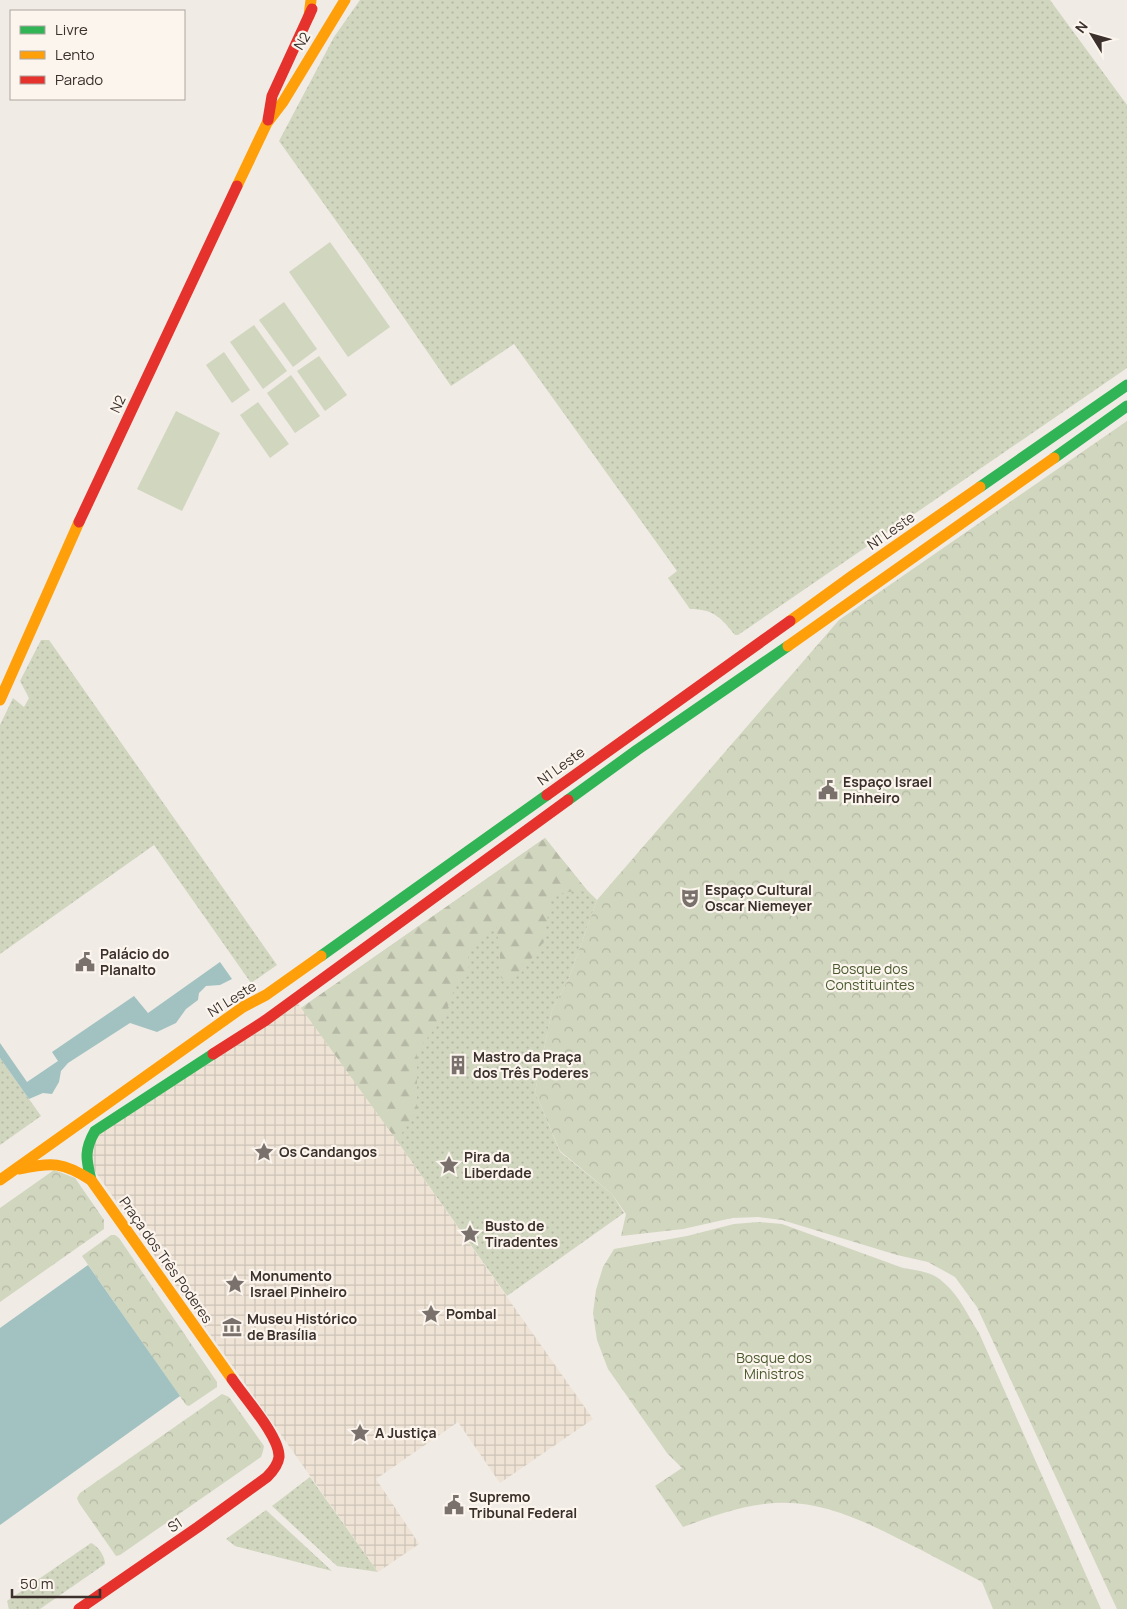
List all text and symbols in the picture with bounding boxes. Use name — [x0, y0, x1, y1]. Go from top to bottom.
legend — [10, 10, 185, 100]
north arrow — [1067, 10, 1117, 60]
text: N — [1071, 17, 1092, 37]
text: Livre — [55, 19, 88, 40]
street label: N2 — [289, 28, 314, 53]
text: Lento — [55, 44, 95, 65]
text: Parado — [55, 69, 103, 90]
street label: N2 — [105, 392, 130, 416]
street label: N1 Leste — [863, 507, 918, 554]
street label: N1 Leste — [533, 742, 588, 789]
place label: Espaço Israel Pinheiro — [843, 772, 932, 807]
public building icon: Espaço Israel Pinheiro — [817, 779, 839, 801]
place label: Espaço Cultural Oscar Niemeyer — [705, 880, 812, 915]
theatre icon: Espaço Cultural Oscar Niemeyer — [679, 887, 701, 909]
place label: Palácio do Planalto — [100, 944, 170, 979]
public building icon: Palácio do Planalto — [74, 951, 96, 973]
park label: Bosque dos Constituintes — [825, 959, 915, 994]
street label: N1 Leste — [204, 976, 260, 1021]
place label: Mastro da Praça dos Três Poderes — [473, 1047, 589, 1082]
building icon: Mastro da Praça dos Três Poderes — [447, 1054, 469, 1076]
place icon: Os Candangos — [253, 1141, 275, 1163]
place label: Os Candangos — [279, 1142, 377, 1161]
place label: Pira da Liberdade — [464, 1147, 532, 1182]
place icon: Pira da Liberdade — [438, 1154, 460, 1176]
street label: Praça dos Três Poderes — [115, 1193, 217, 1327]
place label: Busto de Tiradentes — [485, 1216, 559, 1251]
place icon: Busto de Tiradentes — [459, 1223, 481, 1245]
place label: Monumento Israel Pinheiro — [250, 1266, 347, 1301]
place icon: Monumento Israel Pinheiro — [224, 1273, 246, 1295]
place icon: Pombal — [420, 1303, 442, 1325]
place label: Pombal — [446, 1304, 497, 1323]
place label: Museu Histórico de Brasília — [247, 1309, 358, 1344]
museum icon: Museu Histórico de Brasília — [221, 1316, 243, 1338]
park label: Bosque dos Ministros — [736, 1348, 812, 1383]
place icon: A Justiça — [349, 1422, 371, 1444]
place label: A Justiça — [375, 1423, 437, 1442]
place label: Supremo Tribunal Federal — [469, 1487, 577, 1522]
public building icon: Supremo Tribunal Federal — [443, 1494, 465, 1516]
street label: S1 — [164, 1513, 186, 1536]
scale bar — [12, 1566, 100, 1598]
text: 50 m — [20, 1573, 54, 1594]

